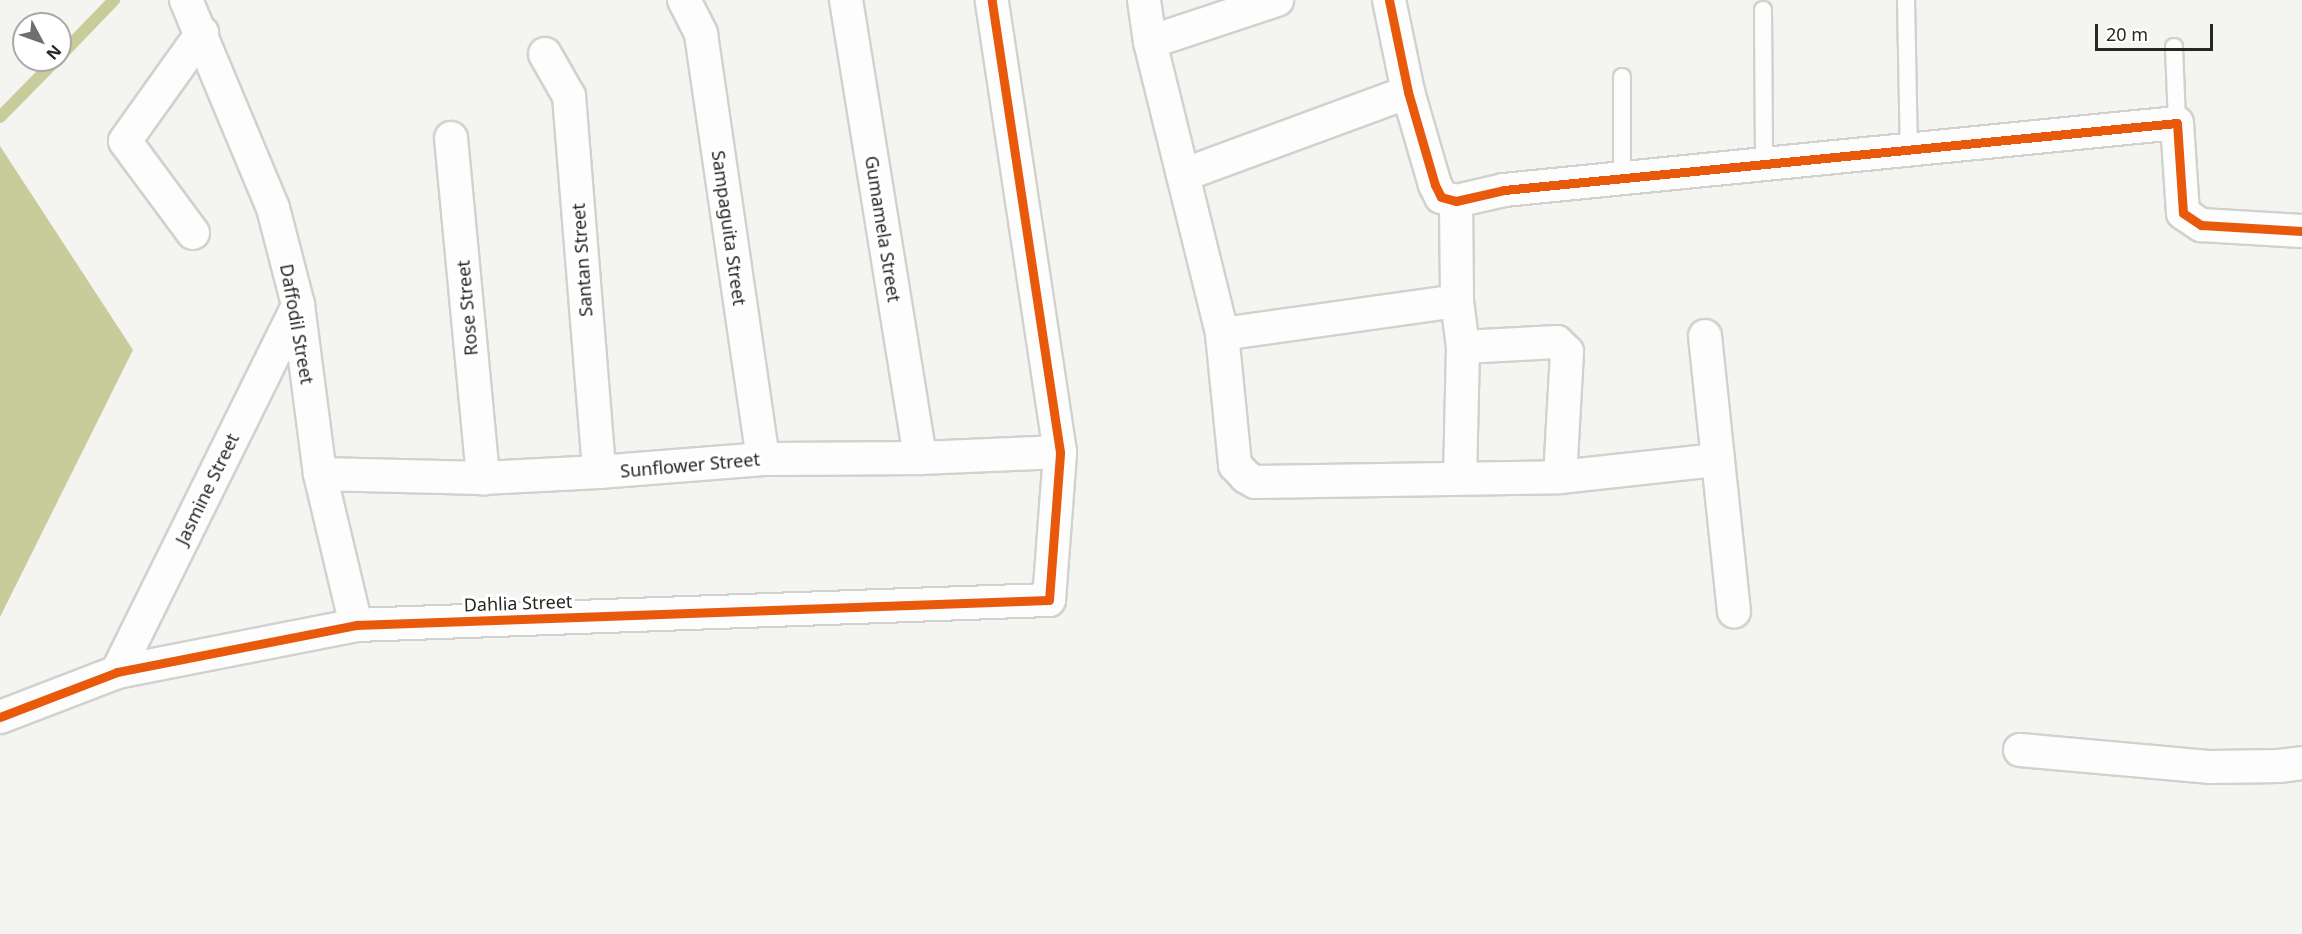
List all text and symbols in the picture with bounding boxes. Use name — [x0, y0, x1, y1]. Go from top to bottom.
north arrow — [12, 12, 72, 72]
scale bar — [2098, 12, 2216, 50]
text: 20 m — [2106, 22, 2148, 46]
text: N — [42, 40, 67, 65]
street label: Sampaguita Street — [707, 149, 751, 307]
street label: Gumamela Street — [861, 154, 905, 304]
street label: Santan Street — [567, 203, 597, 317]
street label: Rose Street — [452, 259, 482, 357]
street label: Daffodil Street — [276, 262, 318, 386]
street label: Jasmine Street — [171, 430, 243, 548]
street label: Sunflower Street — [619, 448, 761, 482]
street label: Dahlia Street — [463, 590, 573, 616]

